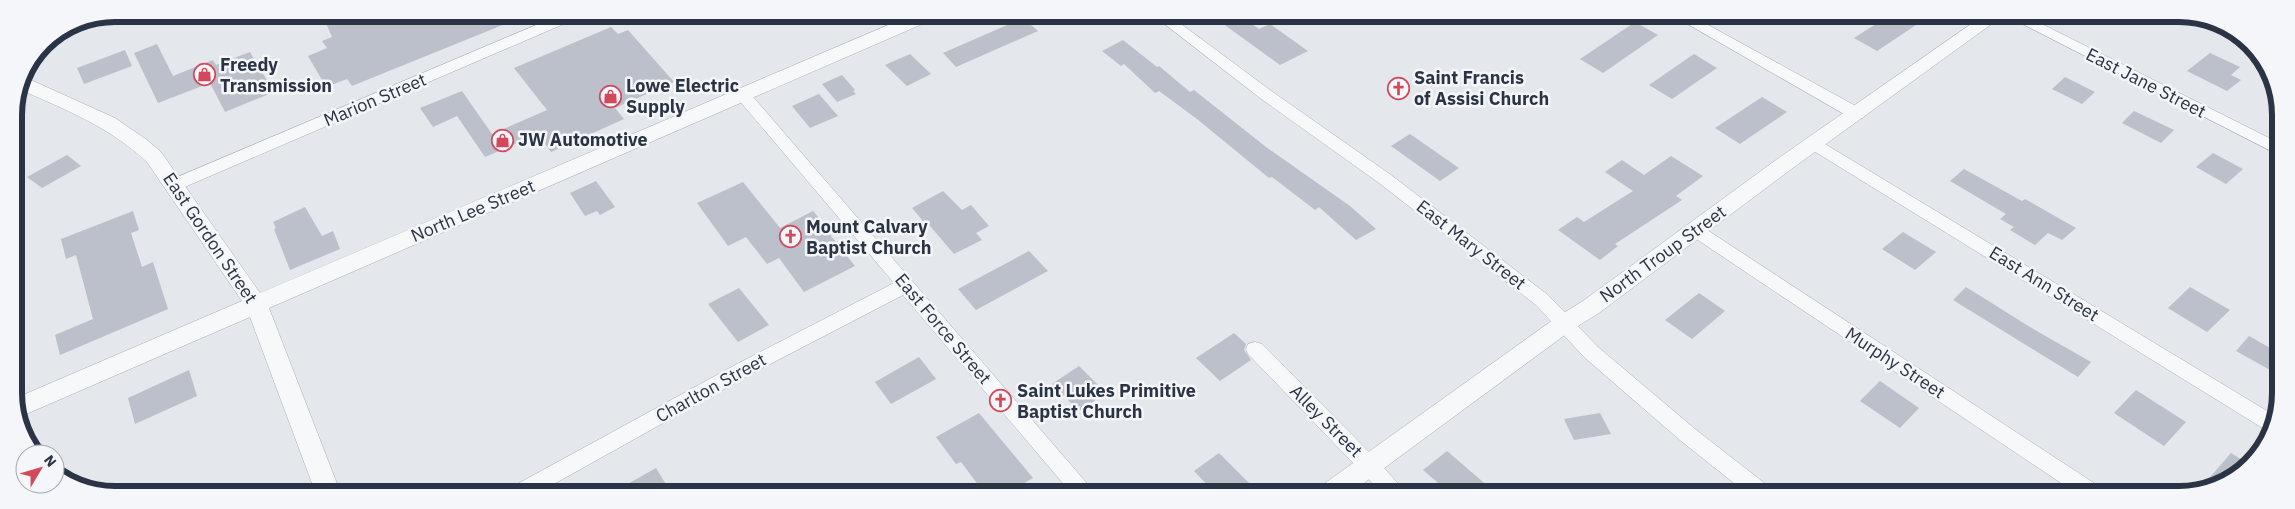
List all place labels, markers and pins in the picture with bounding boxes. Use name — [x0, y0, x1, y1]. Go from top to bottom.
place label: Freedy Transmission — [220, 53, 332, 97]
shop icon: Freedy Transmission — [192, 63, 216, 87]
place label: Saint Francis of Assisi Church — [1414, 66, 1549, 110]
place label: Lowe Electric Supply — [626, 74, 739, 118]
church icon: Saint Francis of Assisi Church — [1386, 76, 1410, 100]
shop icon: Lowe Electric Supply — [598, 84, 622, 108]
shop icon: JW Automotive — [490, 128, 514, 152]
place label: JW Automotive — [518, 128, 648, 151]
place label: Mount Calvary Baptist Church — [806, 215, 932, 259]
church icon: Mount Calvary Baptist Church — [778, 225, 802, 249]
place label: Saint Lukes Primitive Baptist Church — [1017, 379, 1196, 423]
church icon: Saint Lukes Primitive Baptist Church — [989, 389, 1013, 413]

